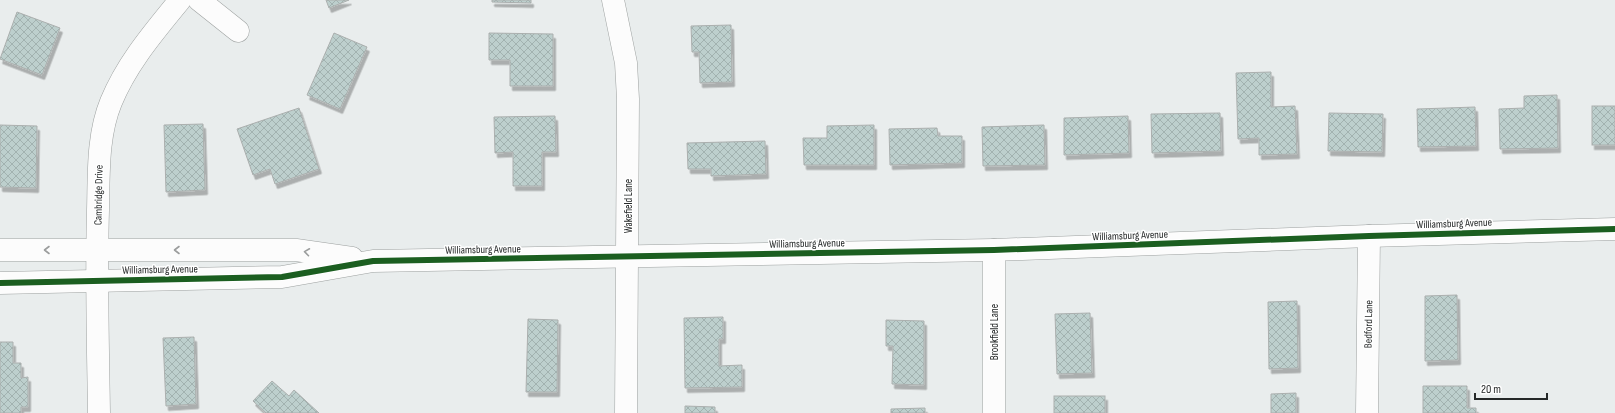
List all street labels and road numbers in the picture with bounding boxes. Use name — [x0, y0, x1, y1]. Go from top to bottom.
street label: Cambridge Drive — [91, 165, 106, 225]
street label: Wakefield Lane — [622, 179, 635, 233]
street label: Williamsburg Avenue — [1416, 216, 1492, 231]
street label: Williamsburg Avenue — [1092, 228, 1168, 243]
street label: Williamsburg Avenue — [769, 236, 845, 251]
street label: Williamsburg Avenue — [445, 242, 521, 257]
street label: Williamsburg Avenue — [122, 262, 198, 277]
street label: Bedford Lane — [1362, 300, 1375, 348]
street label: Brookfield Lane — [988, 304, 1001, 360]

